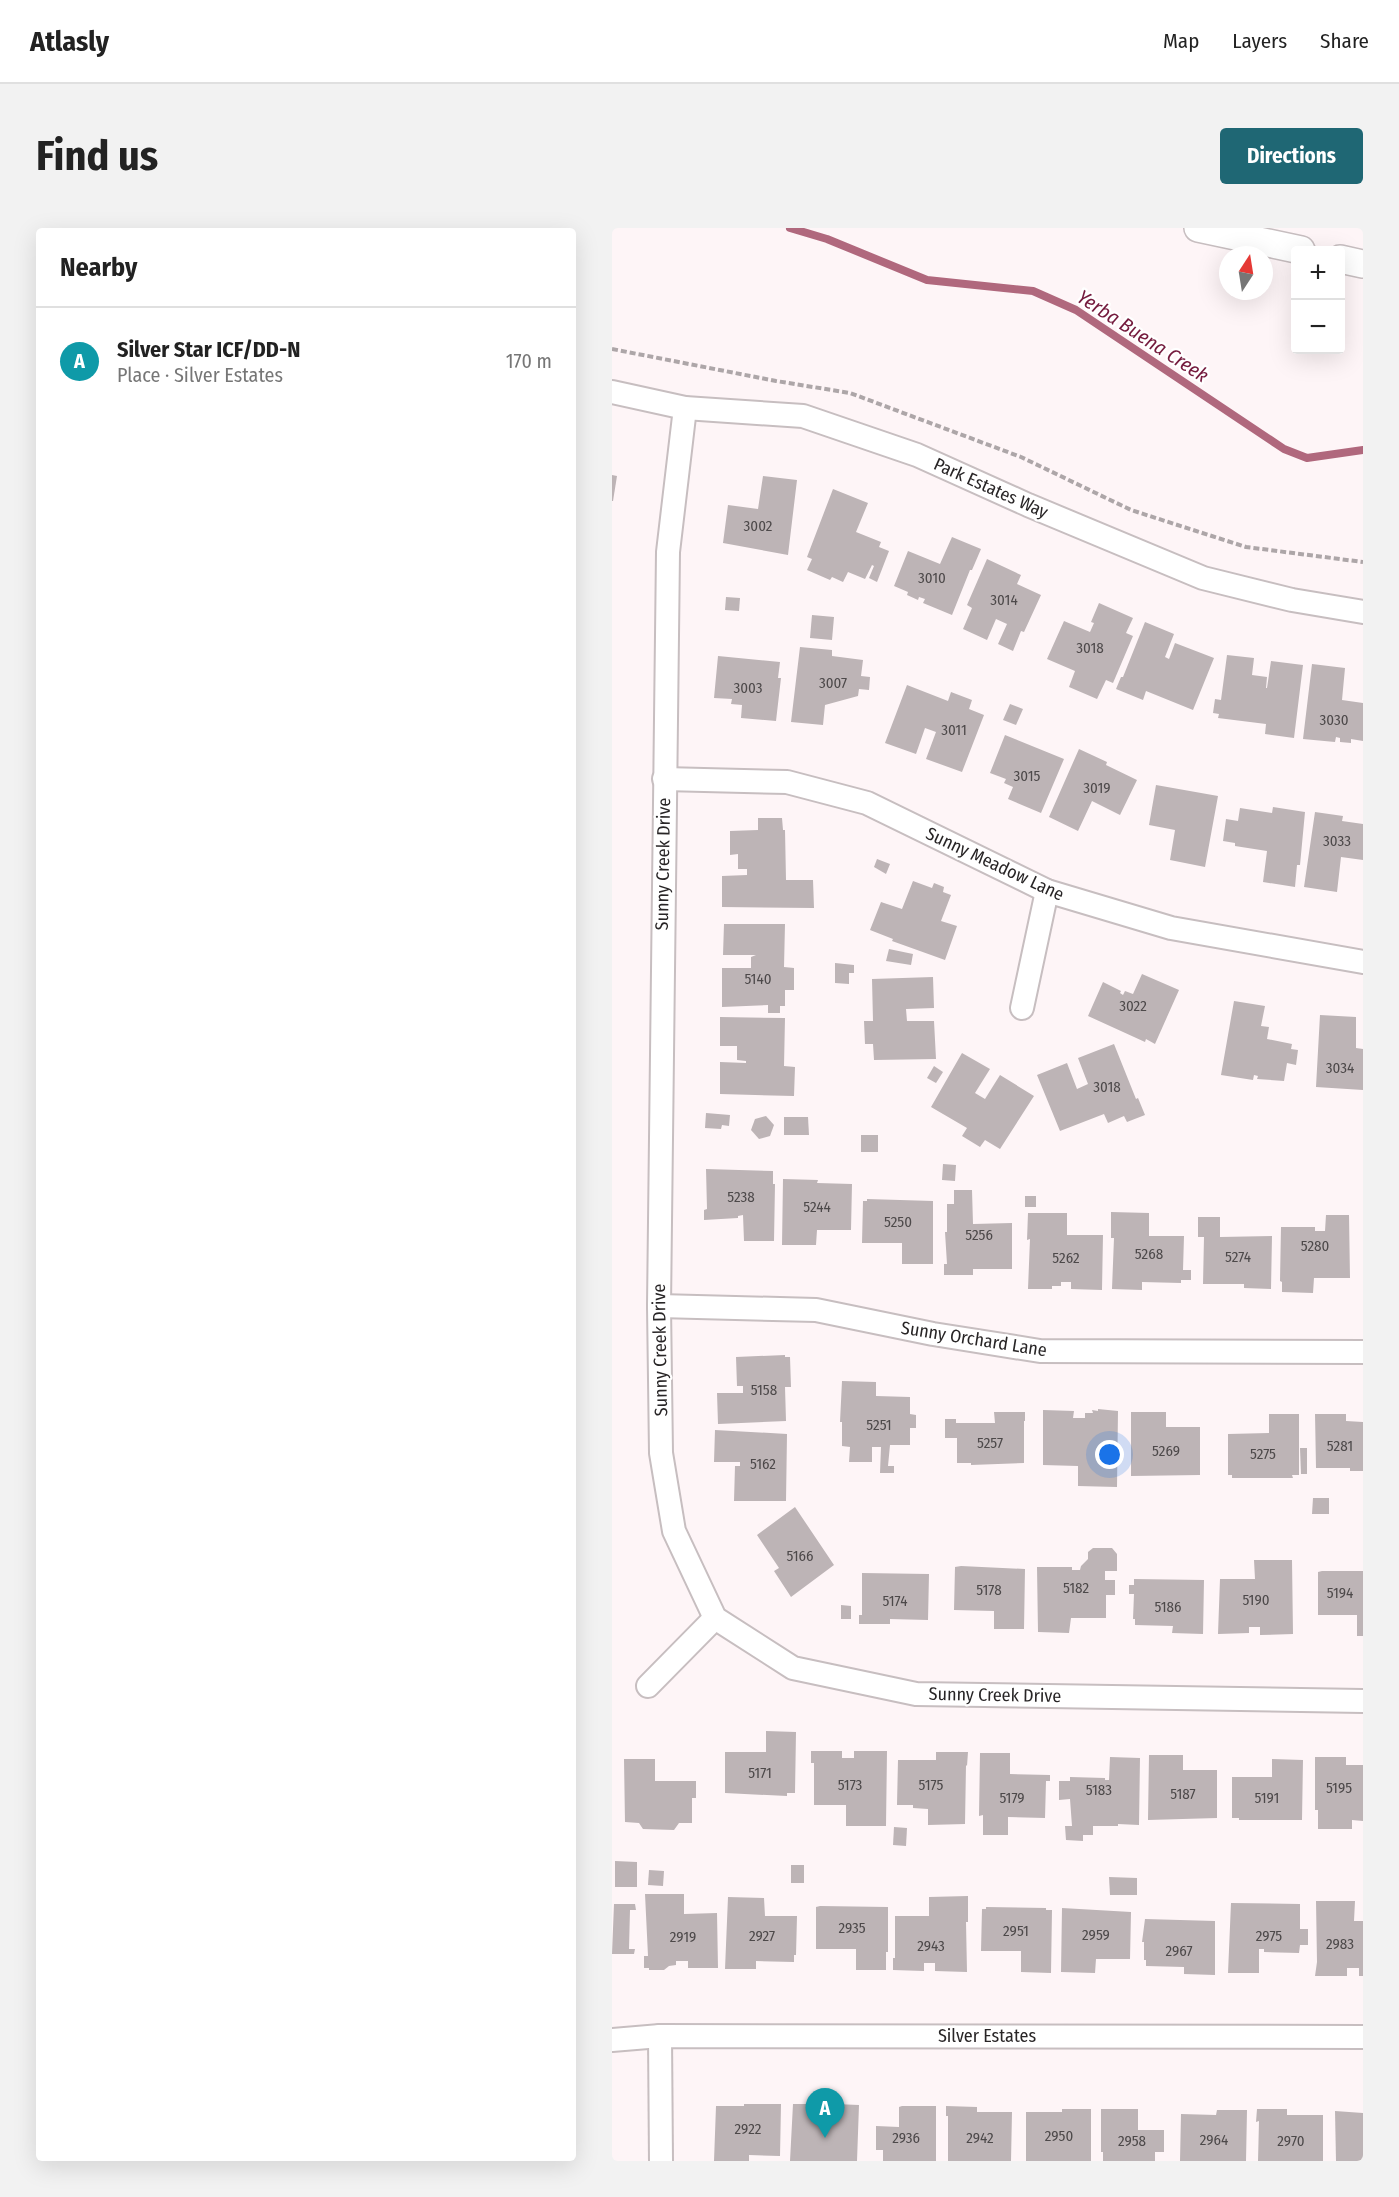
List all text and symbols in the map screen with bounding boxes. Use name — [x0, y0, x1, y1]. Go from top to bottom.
text: Atlasly — [30, 25, 109, 58]
text: Map — [1163, 28, 1199, 54]
text: Layers — [1232, 28, 1287, 54]
text: Share — [1320, 28, 1369, 54]
button: Directions — [1220, 128, 1363, 184]
text: Find us — [36, 131, 158, 181]
north arrow — [1219, 246, 1273, 300]
map controls — [1291, 246, 1345, 354]
button: + — [1291, 246, 1345, 300]
text: Nearby — [60, 252, 137, 283]
water label: Yerba Buena Creek — [1073, 285, 1213, 387]
button: − — [1291, 300, 1345, 354]
text: Silver Star ICF/DD-N — [117, 336, 300, 363]
text: A — [74, 349, 85, 373]
text: 170 m — [506, 349, 552, 373]
text: Place · Silver Estates — [117, 363, 283, 387]
street label: Park Estates Way — [930, 453, 1052, 523]
house number: 3002 — [744, 517, 773, 535]
house number: 3010 — [918, 569, 946, 587]
house number: 3014 — [990, 591, 1018, 609]
house number: 3018 — [1076, 639, 1104, 657]
house number: 3007 — [819, 674, 847, 692]
house number: 3003 — [733, 679, 763, 697]
house number: 3030 — [1319, 711, 1349, 729]
house number: 3011 — [941, 721, 967, 739]
house number: 3015 — [1014, 767, 1041, 785]
house number: 3019 — [1083, 779, 1111, 797]
street label: Sunny Creek Drive — [651, 797, 675, 930]
street label: Sunny Meadow Lane — [922, 822, 1068, 906]
house number: 3033 — [1323, 832, 1351, 850]
house number: 5140 — [744, 970, 772, 988]
house number: 3022 — [1119, 997, 1147, 1015]
house number: 3034 — [1326, 1059, 1354, 1077]
house number: 3018 — [1093, 1078, 1121, 1096]
house number: 5238 — [727, 1188, 755, 1206]
house number: 5244 — [803, 1198, 831, 1216]
house number: 5250 — [884, 1213, 912, 1231]
house number: 5256 — [965, 1226, 993, 1244]
house number: 5280 — [1301, 1237, 1329, 1255]
house number: 5268 — [1135, 1245, 1163, 1263]
house number: 5274 — [1225, 1248, 1251, 1266]
house number: 5262 — [1052, 1249, 1080, 1267]
street label: Sunny Creek Drive — [648, 1283, 672, 1416]
street label: Sunny Orchard Lane — [900, 1317, 1049, 1361]
house number: 5158 — [751, 1381, 777, 1399]
house number: 5251 — [866, 1416, 892, 1434]
house number: 5257 — [977, 1434, 1003, 1452]
house number: 5281 — [1327, 1437, 1353, 1455]
your location — [1095, 1440, 1124, 1469]
house number: 5269 — [1152, 1442, 1180, 1460]
house number: 5275 — [1250, 1445, 1276, 1463]
house number: 5162 — [750, 1455, 776, 1473]
house number: 5166 — [787, 1547, 813, 1565]
house number: 5182 — [1063, 1579, 1089, 1597]
house number: 5178 — [976, 1581, 1002, 1599]
house number: 5194 — [1327, 1584, 1353, 1602]
house number: 5190 — [1242, 1591, 1270, 1609]
house number: 5174 — [883, 1592, 907, 1610]
house number: 5186 — [1155, 1598, 1181, 1616]
street label: Sunny Creek Drive — [929, 1683, 1062, 1707]
house number: 5171 — [748, 1764, 772, 1782]
house number: 5173 — [838, 1776, 863, 1794]
house number: 5175 — [919, 1776, 943, 1794]
house number: 5195 — [1326, 1779, 1352, 1797]
house number: 5183 — [1086, 1781, 1112, 1799]
house number: 5187 — [1170, 1785, 1196, 1803]
house number: 5179 — [999, 1789, 1025, 1807]
house number: 5191 — [1255, 1789, 1279, 1807]
house number: 2935 — [838, 1919, 866, 1937]
house number: 2951 — [1003, 1922, 1029, 1940]
house number: 2959 — [1082, 1926, 1110, 1944]
house number: 2927 — [749, 1927, 775, 1945]
house number: 2975 — [1256, 1927, 1282, 1945]
house number: 2919 — [670, 1928, 696, 1946]
house number: 2983 — [1326, 1935, 1354, 1953]
house number: 2943 — [917, 1937, 945, 1955]
house number: 2967 — [1165, 1942, 1193, 1960]
street label: Silver Estates — [938, 2025, 1036, 2047]
pin: A — [806, 2088, 844, 2138]
house number: 2922 — [735, 2120, 762, 2138]
house number: 2950 — [1045, 2127, 1073, 2145]
house number: 2936 — [892, 2129, 920, 2147]
house number: 2942 — [966, 2129, 994, 2147]
house number: 2964 — [1200, 2131, 1228, 2149]
house number: 2958 — [1118, 2132, 1146, 2150]
house number: 2970 — [1277, 2132, 1305, 2150]

